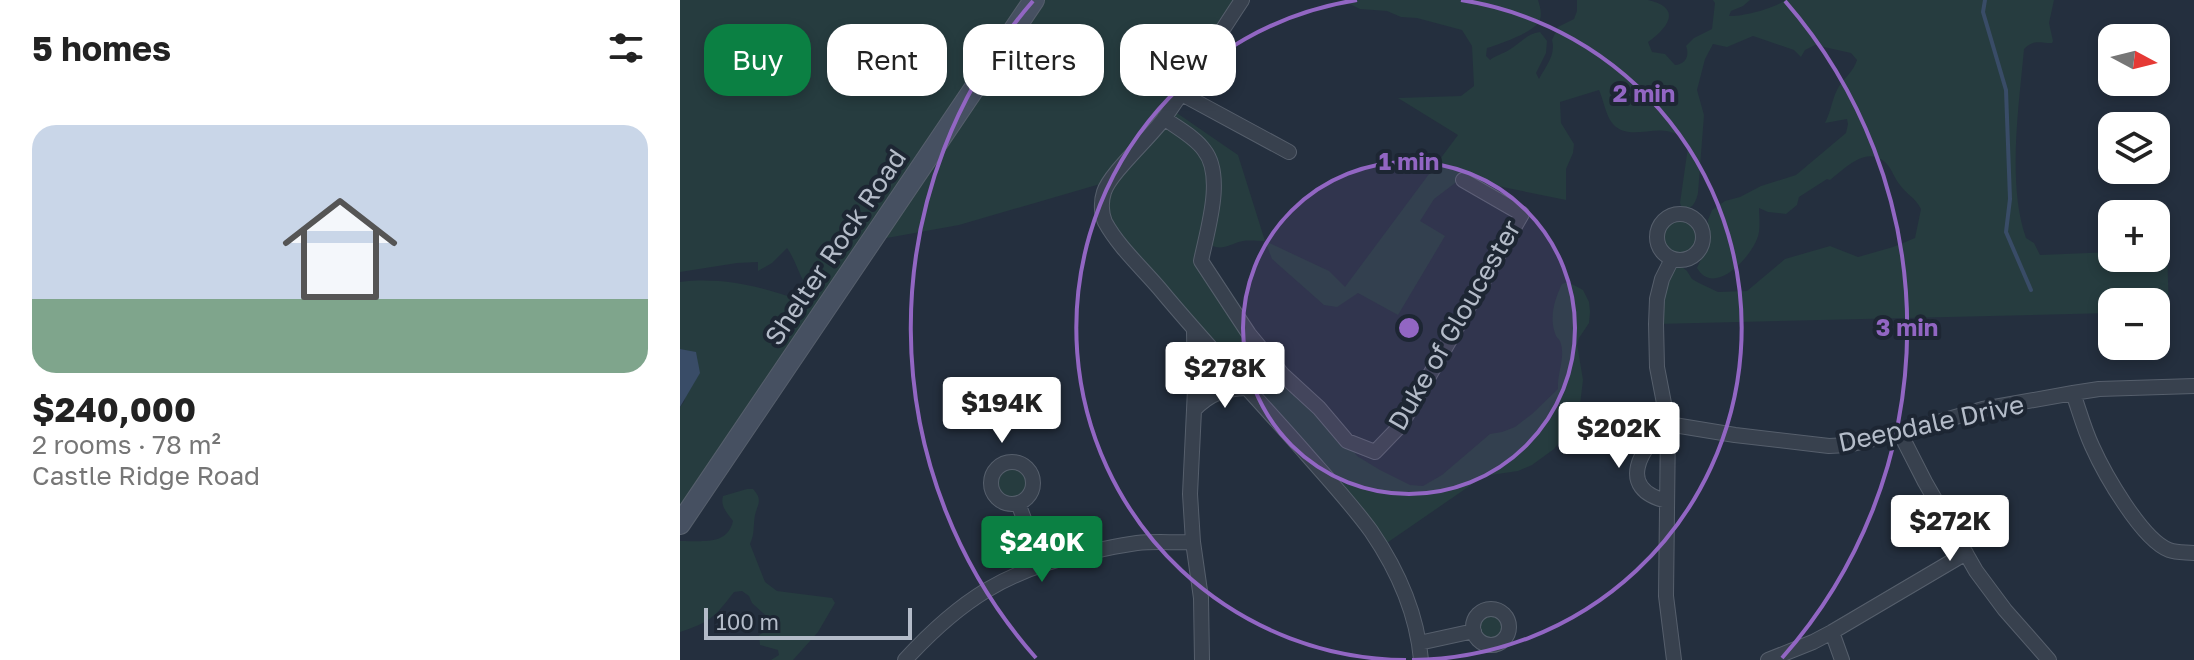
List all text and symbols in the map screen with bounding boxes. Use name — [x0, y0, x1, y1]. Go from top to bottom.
chip: Buy — [704, 24, 811, 96]
chip: Rent — [827, 24, 947, 96]
chip: Filters — [963, 24, 1104, 96]
chip: New — [1120, 24, 1236, 96]
north arrow — [2098, 24, 2170, 96]
map controls — [2098, 24, 2170, 360]
icon: filters — [604, 26, 648, 70]
text: 5 homes — [32, 28, 171, 68]
text: 2 min — [1613, 78, 1675, 107]
button: layers — [2098, 112, 2170, 184]
street label: Shelter Rock Road — [758, 143, 912, 351]
text: 1 min — [1379, 146, 1439, 175]
icon: home — [268, 177, 412, 321]
button: + — [2098, 200, 2170, 272]
street label: Duke of Gloucester — [1381, 214, 1527, 436]
button: − — [2098, 288, 2170, 360]
text: 3 min — [1876, 312, 1938, 341]
centre of rings — [1395, 314, 1423, 342]
pin: $278K — [1169, 342, 1281, 410]
text: $278K — [1184, 352, 1266, 383]
pin: $194K — [946, 377, 1058, 445]
text: $194K — [961, 387, 1043, 418]
street label: Deepdale Drive — [1835, 388, 2027, 458]
text: $240,000 — [32, 389, 196, 429]
pin: $202K — [1563, 402, 1675, 470]
text: $202K — [1577, 412, 1661, 443]
text: 2 rooms · 78 m² — [32, 429, 221, 460]
text: Castle Ridge Road — [32, 460, 260, 491]
pin: $272K — [1894, 495, 2006, 563]
text: $272K — [1909, 505, 1991, 536]
pin: $240K — [986, 516, 1098, 584]
text: $240K — [999, 526, 1085, 557]
scale bar — [704, 604, 912, 640]
text: 100 m — [716, 608, 779, 635]

